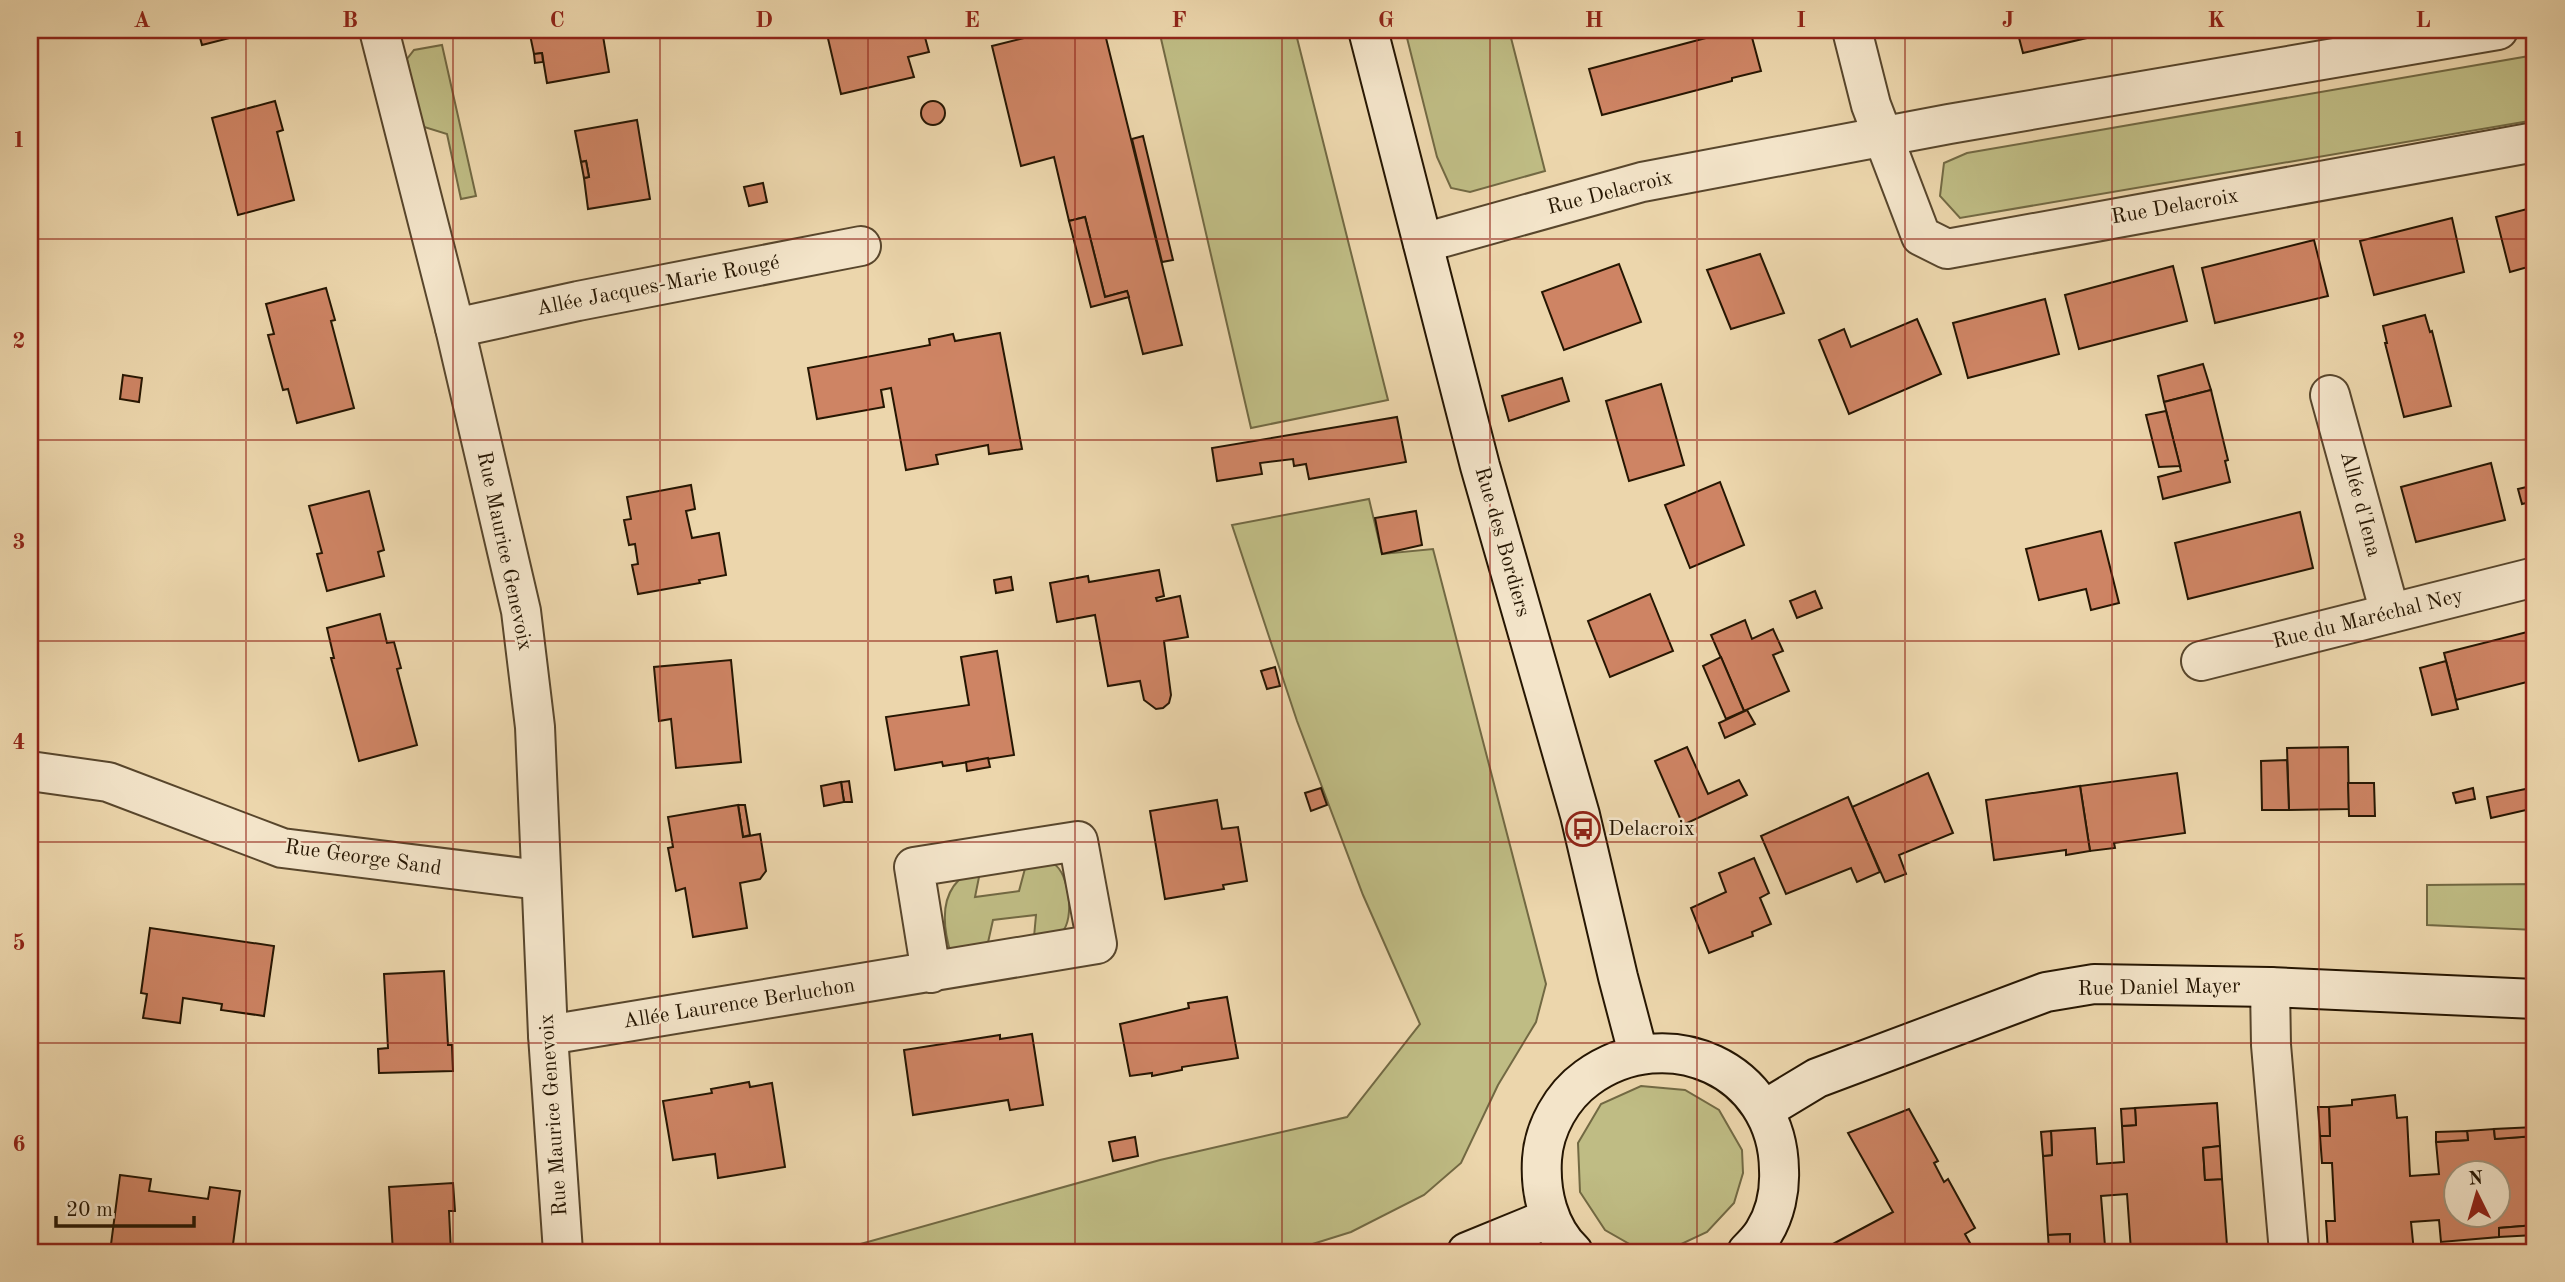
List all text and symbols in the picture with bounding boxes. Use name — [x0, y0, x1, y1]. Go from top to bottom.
text: A — [133, 9, 151, 32]
text: B — [342, 9, 358, 32]
text: C — [549, 9, 565, 32]
text: D — [755, 9, 773, 32]
text: E — [964, 9, 980, 32]
text: F — [1171, 9, 1187, 32]
text: G — [1378, 9, 1394, 32]
text: H — [1585, 9, 1603, 32]
text: I — [1796, 9, 1806, 32]
text: J — [2002, 9, 2014, 32]
text: K — [2207, 9, 2225, 32]
text: L — [2415, 9, 2431, 32]
text: 1 — [12, 129, 26, 152]
street label: Rue Delacroix — [1545, 167, 1675, 219]
street label: Rue Delacroix — [2110, 185, 2240, 229]
street label: Allée Jacques-Marie Rougé — [535, 252, 781, 320]
text: 2 — [12, 330, 26, 353]
street label: Allée d'Iena — [2336, 449, 2384, 559]
street label: Rue Maurice Genevoix — [473, 450, 535, 652]
street label: Rue des Bordiers — [1471, 465, 1533, 619]
text: 3 — [12, 531, 26, 554]
street label: Rue du Maréchal Ney — [2271, 585, 2465, 653]
text: 4 — [12, 731, 26, 754]
bus stop icon: Delacroix — [1564, 810, 1602, 848]
place label: Delacroix — [1608, 819, 1695, 840]
street label: Rue George Sand — [283, 837, 443, 879]
text: 5 — [12, 932, 26, 955]
street label: Allée Laurence Berluchon — [622, 975, 856, 1033]
street label: Rue Daniel Mayer — [2077, 976, 2241, 1000]
street label: Rue Maurice Genevoix — [536, 1013, 572, 1217]
text: 6 — [12, 1133, 26, 1156]
north arrow — [2442, 1160, 2512, 1230]
text: N — [2468, 1169, 2484, 1190]
scale bar — [56, 1184, 194, 1228]
text: 20 m — [66, 1200, 113, 1221]

